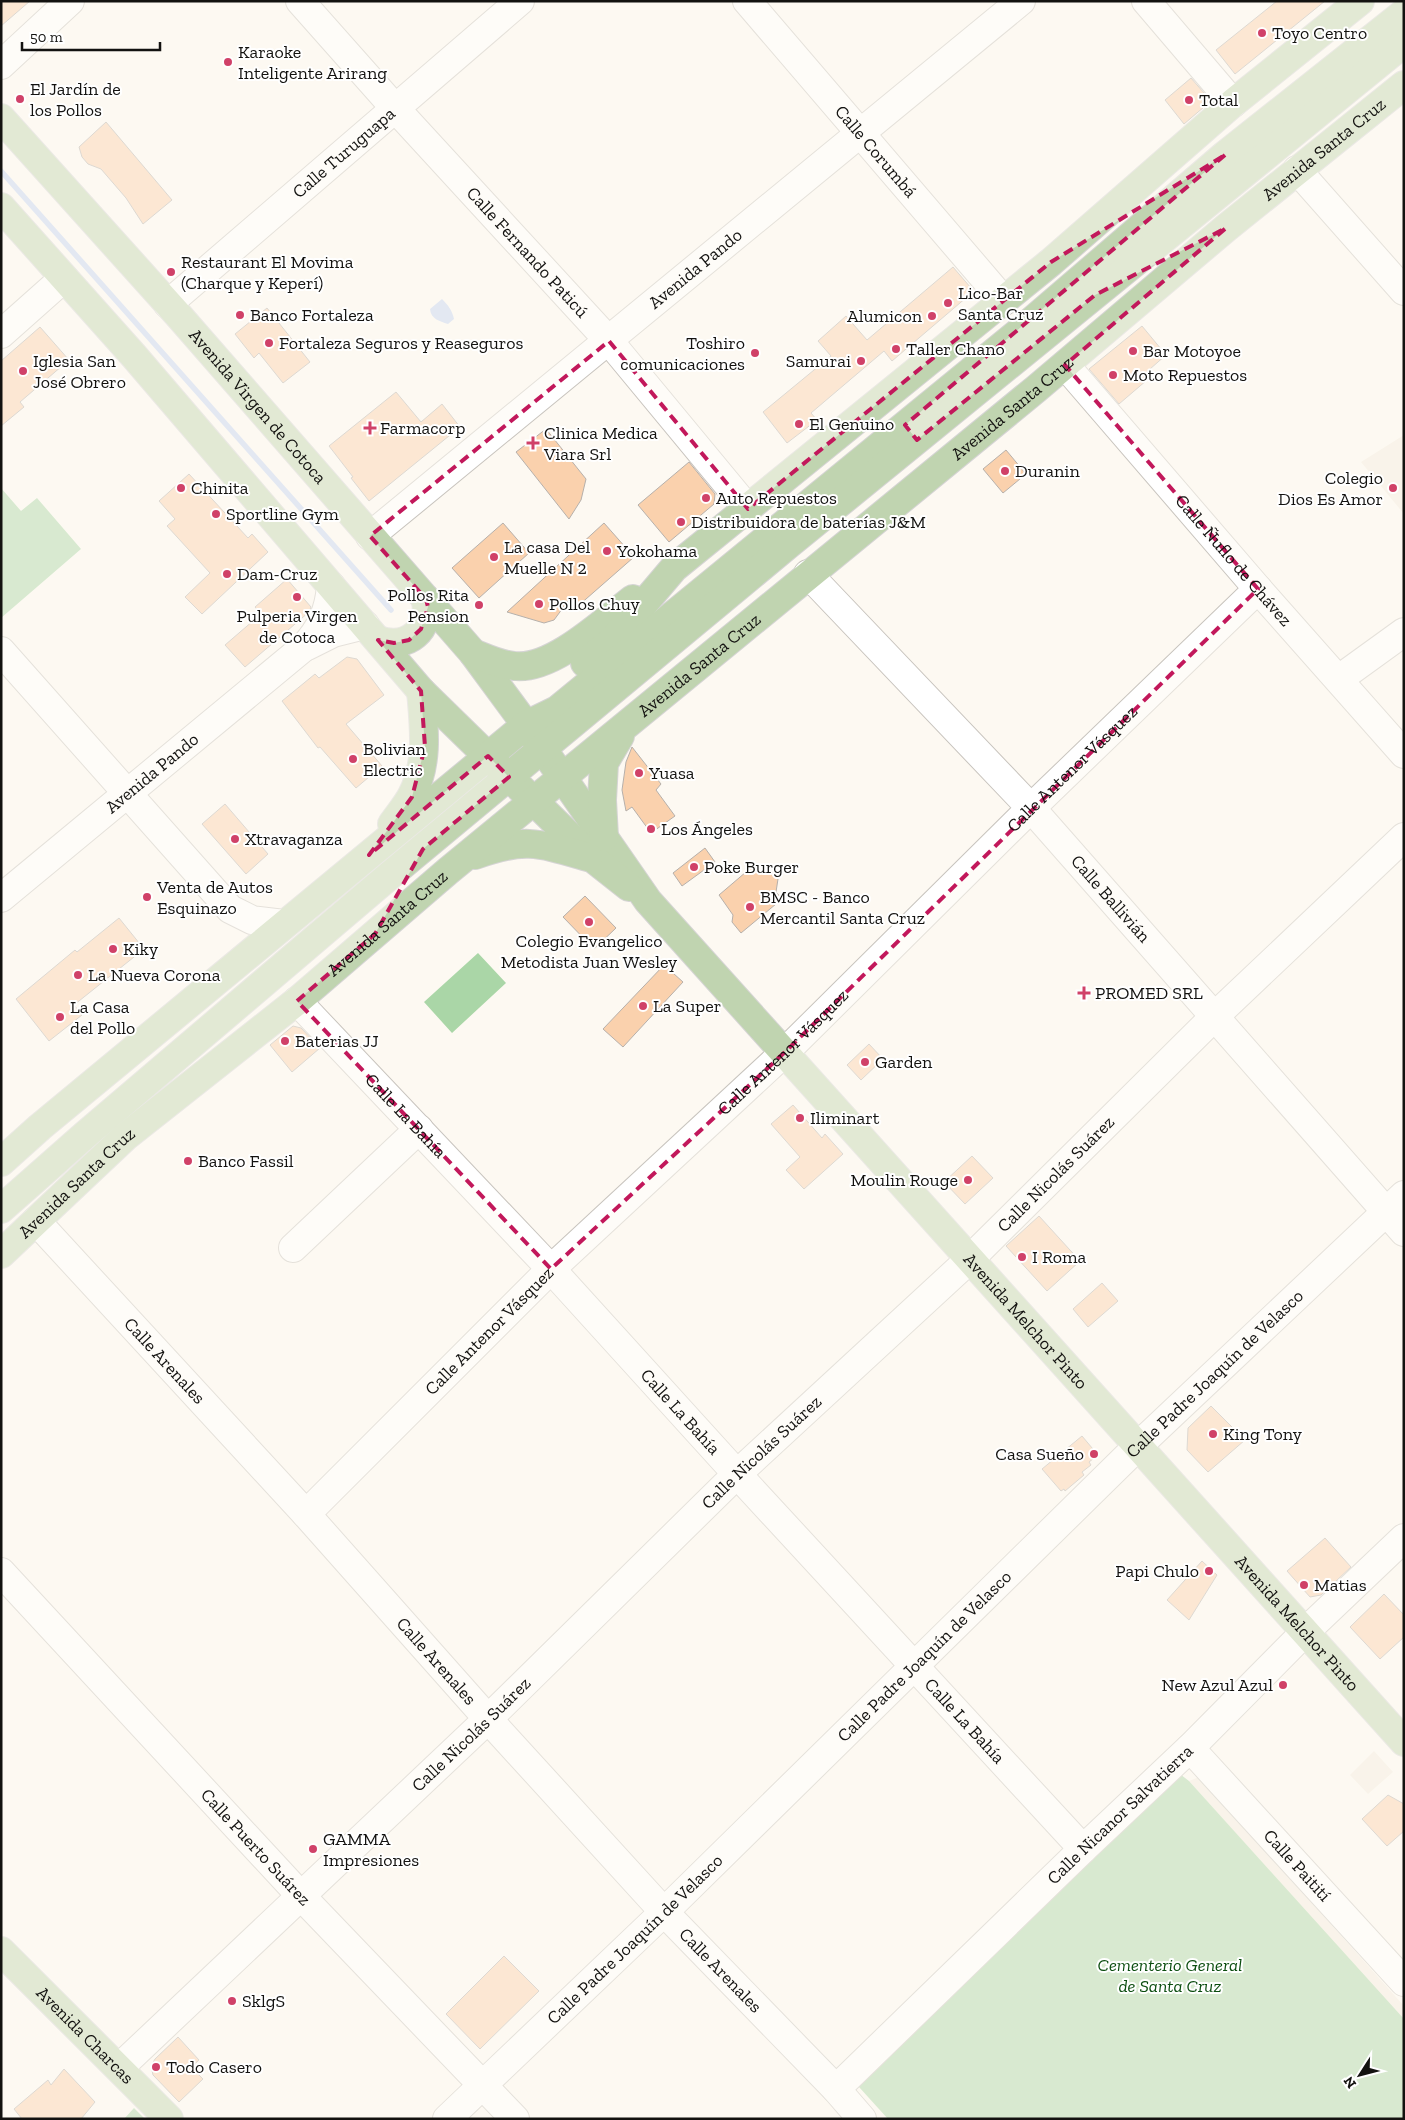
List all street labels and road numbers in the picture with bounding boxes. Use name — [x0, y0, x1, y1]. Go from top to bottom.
street label: Avenida Santa Cruz — [1258, 93, 1390, 205]
street label: Calle Corumbá — [830, 101, 922, 202]
street label: Calle Turuguapa — [288, 102, 400, 203]
street label: Calle Fernando Paticú — [462, 182, 593, 322]
street label: Avenida Pando — [644, 224, 747, 314]
street label: Avenida Virgen de Cotoca — [184, 324, 331, 489]
street label: Avenida Santa Cruz — [947, 351, 1078, 465]
street label: Calle Ñuflo de Chávez — [1170, 490, 1297, 631]
street label: Avenida Santa Cruz — [634, 608, 765, 722]
street label: Calle Antenor Vásquez — [1002, 700, 1142, 837]
street label: Avenida Pando — [101, 728, 203, 818]
street label: Calle Ballivián — [1066, 850, 1156, 948]
street label: Avenida Santa Cruz — [323, 865, 452, 981]
street label: Calle Antenor Vásquez — [713, 984, 853, 1120]
street label: Calle La Bahía — [360, 1069, 451, 1163]
street label: Calle Nicolás Suárez — [992, 1111, 1119, 1237]
street label: Avenida Santa Cruz — [14, 1122, 139, 1243]
street label: Avenida Melchor Pinto — [959, 1249, 1093, 1394]
street label: Calle Antenor Vásquez — [420, 1262, 558, 1400]
street label: Calle Padre Joaquín de Velasco — [1121, 1285, 1308, 1463]
street label: Calle Arenales — [119, 1313, 210, 1409]
street label: Calle La Bahía — [636, 1364, 725, 1460]
street label: Calle Nicolás Suárez — [697, 1391, 826, 1514]
street label: Avenida Melchor Pinto — [1230, 1550, 1364, 1696]
street label: Calle Padre Joaquín de Velasco — [833, 1566, 1016, 1747]
street label: Calle Arenales — [392, 1613, 481, 1709]
street label: Calle Nicolás Suárez — [407, 1672, 535, 1796]
street label: Calle La Bahía — [920, 1674, 1010, 1768]
street label: Calle Nicanor Salvatierra — [1042, 1740, 1198, 1889]
street label: Calle Puerto Suárez — [196, 1784, 315, 1910]
street label: Calle Paitití — [1259, 1825, 1336, 1906]
street label: Calle Padre Joaquín de Velasco — [542, 1849, 727, 2029]
street label: Calle Arenales — [674, 1923, 767, 2017]
street label: Avenida Charcas — [32, 1982, 139, 2089]

